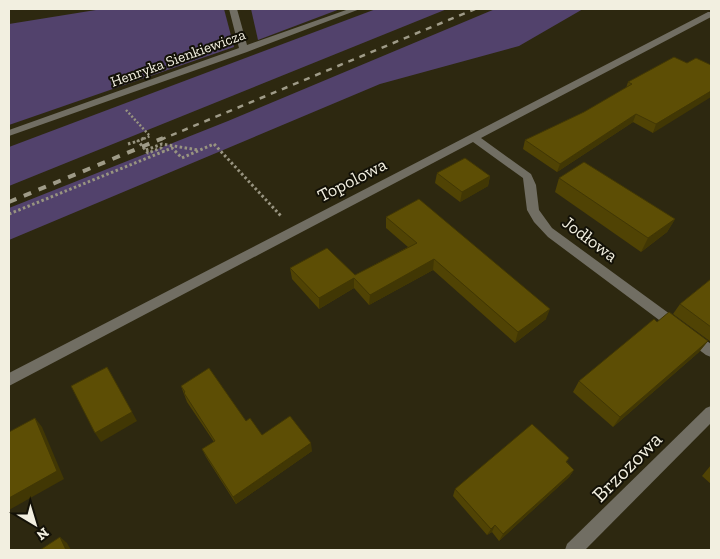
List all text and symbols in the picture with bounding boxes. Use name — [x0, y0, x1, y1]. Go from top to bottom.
street label: Henryka Sienkiewicza — [108, 25, 248, 91]
street label: Topolowa — [314, 153, 391, 207]
street label: Jodłowa — [558, 211, 622, 267]
street label: Brzozowa — [586, 426, 667, 507]
north arrow — [10, 499, 60, 549]
text: N — [33, 524, 52, 544]

